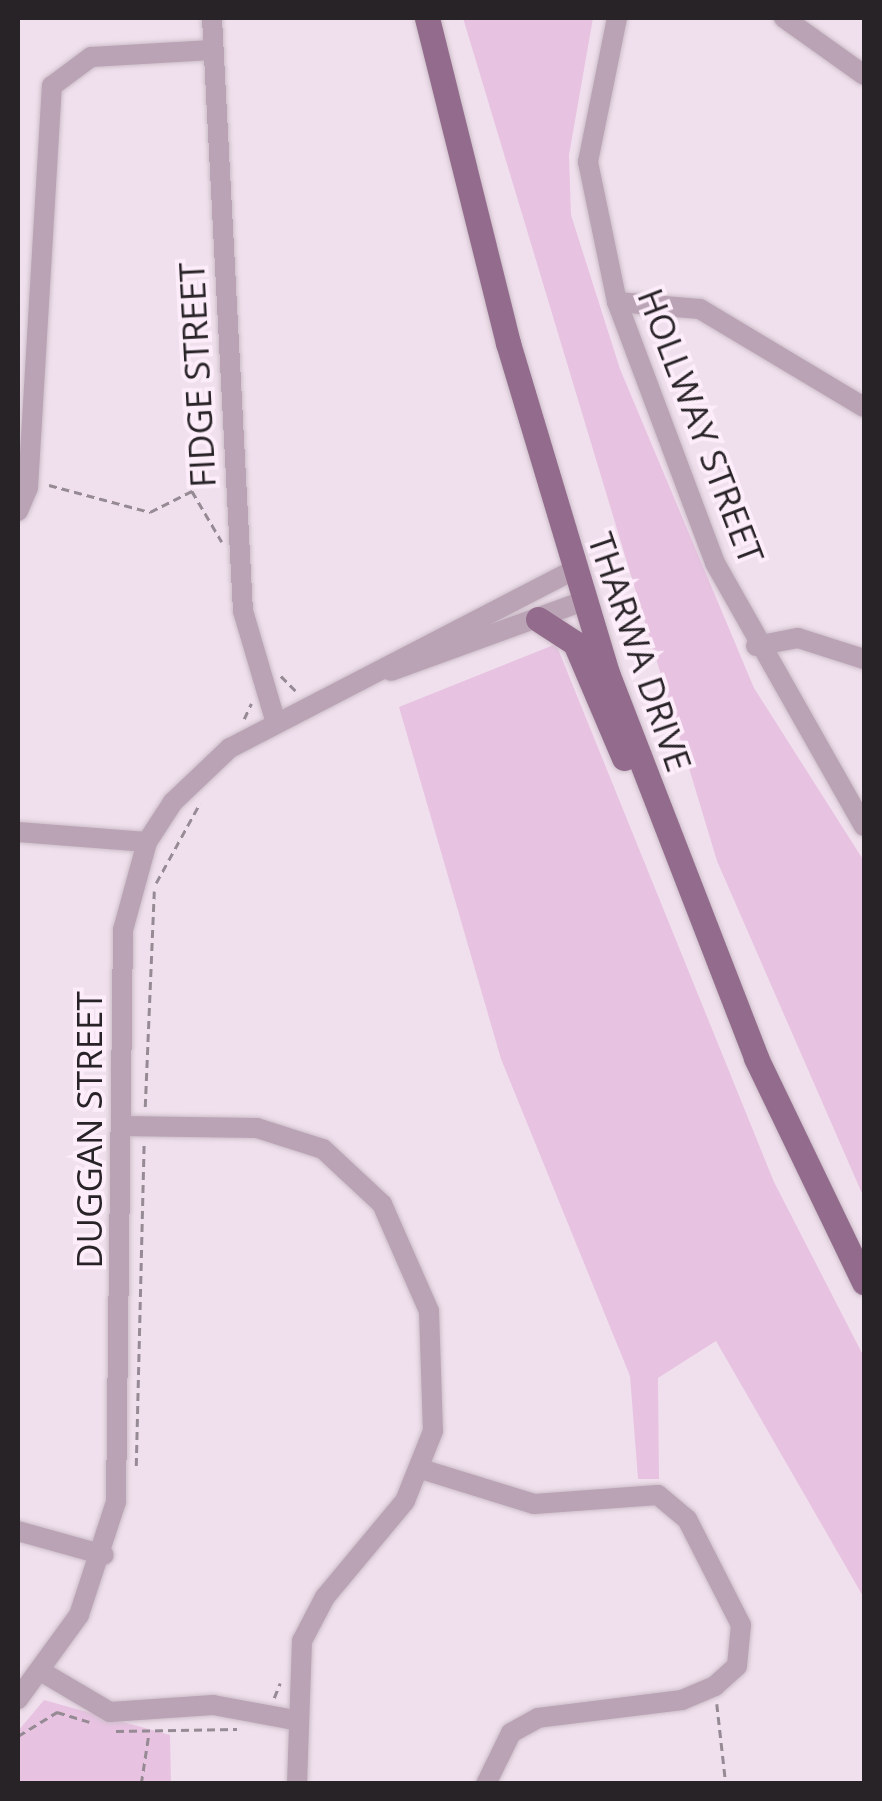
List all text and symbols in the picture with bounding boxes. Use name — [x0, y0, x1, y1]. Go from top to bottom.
street label: FIDGE STREET — [170, 261, 224, 489]
street label: HOLLWAY STREET — [629, 283, 773, 569]
street label: THARWA DRIVE — [580, 527, 700, 777]
street label: DUGGAN STREET — [68, 991, 110, 1269]

